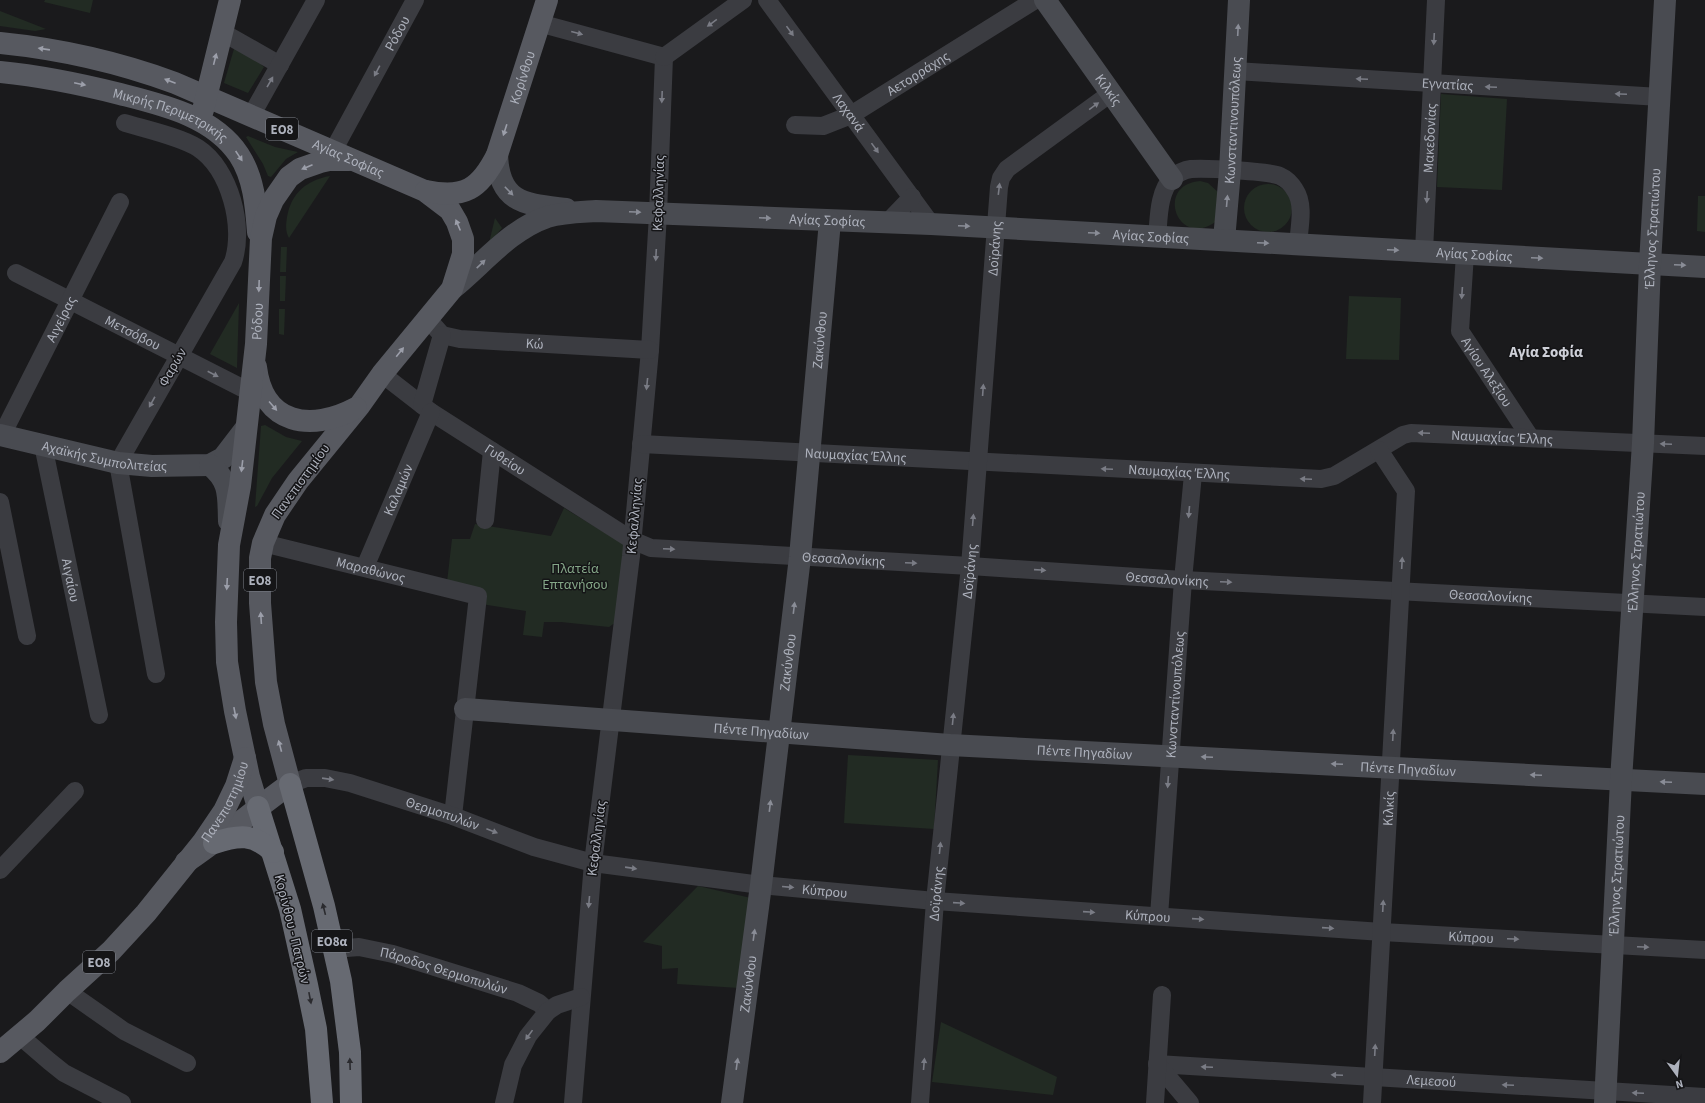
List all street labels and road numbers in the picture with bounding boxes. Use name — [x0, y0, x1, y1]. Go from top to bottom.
street label: Ρόδου — [380, 13, 415, 55]
street label: Αετορράχης — [883, 47, 954, 101]
street label: Κορίνθου — [505, 48, 541, 107]
street label: Κωνσταντινουπόλεως — [1220, 56, 1247, 185]
street label: Κιλκίς — [1090, 70, 1126, 110]
street label: Εγνατίας — [1421, 73, 1474, 97]
street label: Μικρής Περιμετρικής — [111, 84, 232, 148]
street label: Λαχανά — [827, 89, 869, 136]
street label: Μακεδονίας — [1419, 103, 1442, 174]
road number: ΕΟ8 — [266, 118, 298, 140]
street label: Αγίας Σοφίας — [309, 135, 387, 183]
street label: Κεφαλληνίας — [648, 155, 670, 232]
street label: Έλληνος Στρατιώτου — [1640, 167, 1666, 290]
street label: Αγίας Σοφίας — [789, 210, 866, 232]
street label: Δοϊράνης — [983, 220, 1007, 277]
street label: Αγίας Σοφίας — [1112, 225, 1190, 249]
street label: Αγίας Σοφίας — [1436, 243, 1513, 267]
street label: Αιγείρας — [42, 293, 82, 346]
street label: Ρόδου — [247, 302, 269, 341]
street label: Μετσόβου — [101, 311, 164, 356]
street label: Ζακύνθου — [808, 311, 833, 370]
street label: Αγίου Αλεξίου — [1456, 333, 1517, 411]
street label: Κώ — [525, 334, 544, 355]
street label: Φαρών — [154, 344, 192, 391]
street label: Ναυμαχίας Έλλης — [1451, 426, 1553, 450]
street label: Αχαϊκής Συμπολιτείας — [40, 436, 167, 477]
street label: Πανεπιστημίου — [267, 440, 335, 523]
street label: Γυθείου — [480, 440, 529, 481]
street label: Ναυμαχίας Έλλης — [804, 443, 907, 469]
street label: Ναυμαχίας Έλλης — [1128, 460, 1231, 485]
street label: Καλαμών — [379, 461, 419, 519]
street label: Κεφαλληνίας — [622, 477, 648, 555]
street label: Έλληνος Στρατιώτου — [1623, 491, 1651, 614]
street label: Δοϊράνης — [958, 543, 983, 600]
street label: Θεσσαλονίκης — [802, 548, 886, 572]
street label: Μαραθώνος — [334, 552, 407, 589]
street label: Αιγαίου — [56, 557, 84, 604]
street label: Θεσσαλονίκης — [1125, 567, 1209, 592]
road number: ΕΟ8 — [244, 569, 276, 591]
street label: Θεσσαλονίκης — [1449, 585, 1533, 609]
street label: Κωνσταντίνουπόλεως — [1161, 630, 1190, 759]
street label: Ζακύνθου — [775, 633, 802, 692]
street label: Πέντε Πηγαδίων — [713, 718, 810, 746]
street label: Πέντε Πηγαδίων — [1036, 740, 1133, 765]
street label: Πέντε Πηγαδίων — [1360, 757, 1457, 782]
street label: Πανεπιστημίου — [196, 759, 254, 847]
street label: Κιλκίς — [1378, 790, 1400, 827]
street label: Θερμοπυλών — [403, 792, 482, 836]
street label: Κεφαλληνίας — [582, 799, 612, 877]
street label: Έλληνος Στρατιώτου — [1604, 814, 1630, 937]
street label: Δοϊράνης — [925, 865, 950, 922]
street label: Κορίνθου - Πατρών — [269, 872, 315, 986]
street label: Κύπρου — [801, 880, 848, 904]
street label: Κύπρου — [1124, 905, 1171, 928]
street label: Κύπρου — [1448, 927, 1494, 949]
road number: ΕΟ8α — [312, 930, 352, 952]
street label: Πάροδος Θερμοπυλών — [378, 943, 510, 1000]
road number: ΕΟ8 — [83, 951, 115, 973]
street label: Ζακύνθου — [735, 954, 763, 1014]
street label: Λεμεσού — [1406, 1070, 1457, 1093]

